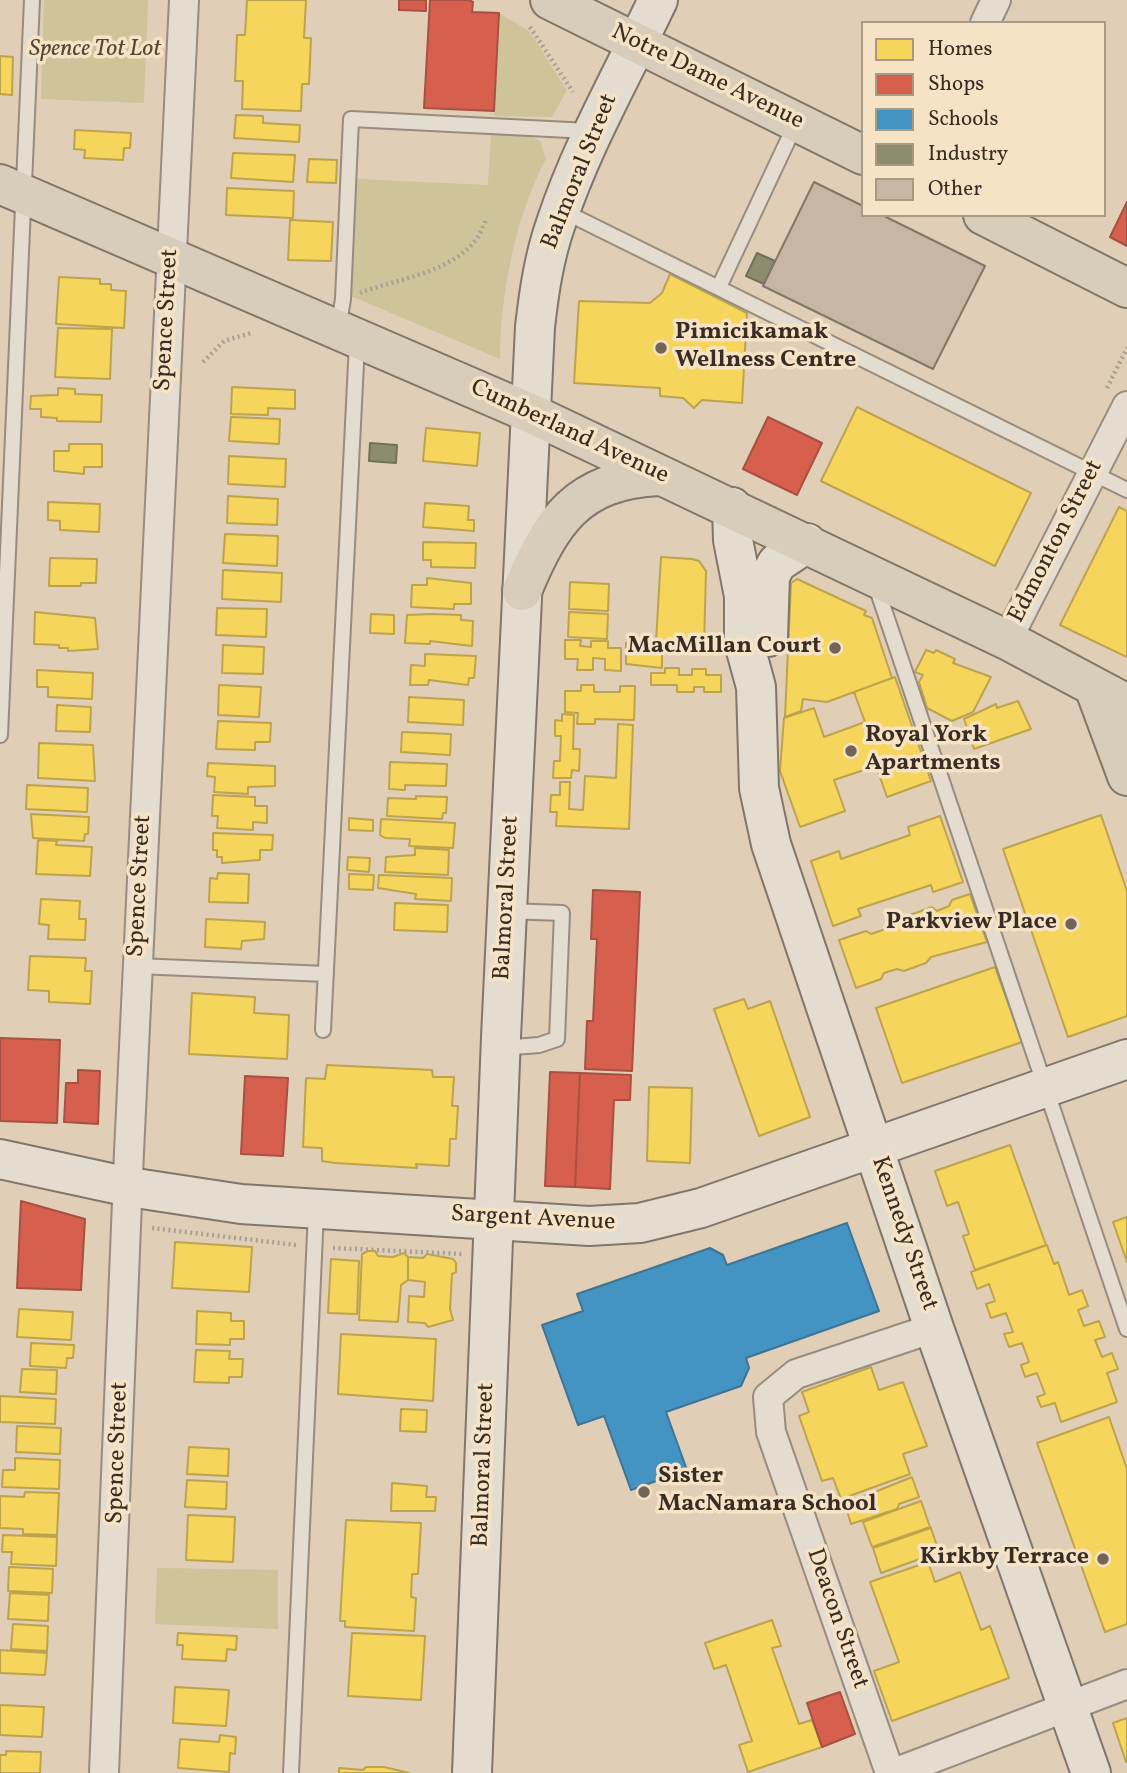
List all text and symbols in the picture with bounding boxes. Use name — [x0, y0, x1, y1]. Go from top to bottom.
street label: Notre Dame Avenue — [606, 19, 808, 137]
legend — [861, 21, 1106, 217]
text: Homes — [928, 35, 993, 64]
park label: Spence Tot Lot — [29, 37, 161, 65]
text: Shops — [928, 70, 984, 99]
street label: Balmoral Street — [537, 90, 625, 254]
text: Schools — [928, 105, 998, 134]
text: Industry — [928, 140, 1008, 169]
text: Other — [928, 175, 982, 204]
street label: Spence Street — [150, 248, 186, 392]
place label: Pimicikamak Wellness Centre — [675, 320, 856, 376]
marker: Pimicikamak Wellness Centre — [653, 340, 669, 356]
street label: Cumberland Avenue — [465, 374, 673, 492]
street label: Edmonton Street — [1003, 456, 1111, 628]
place label: MacMillan Court — [628, 634, 821, 662]
marker: MacMillan Court — [827, 640, 843, 656]
place label: Royal York Apartments — [865, 723, 1001, 779]
marker: Royal York Apartments — [843, 743, 859, 759]
street label: Spence Street — [123, 814, 159, 958]
street label: Balmoral Street — [489, 815, 527, 981]
place label: Parkview Place — [886, 910, 1057, 938]
marker: Parkview Place — [1063, 916, 1079, 932]
street label: Kennedy Street — [863, 1153, 943, 1315]
street label: Sargent Avenue — [450, 1201, 616, 1239]
street label: Spence Street — [102, 1381, 136, 1525]
street label: Balmoral Street — [468, 1382, 502, 1548]
place label: Sister MacNamara School — [658, 1464, 877, 1520]
marker: Sister MacNamara School — [636, 1484, 652, 1500]
street label: Deacon Street — [799, 1545, 873, 1693]
place label: Kirkby Terrace — [920, 1545, 1089, 1573]
marker: Kirkby Terrace — [1095, 1551, 1111, 1567]

